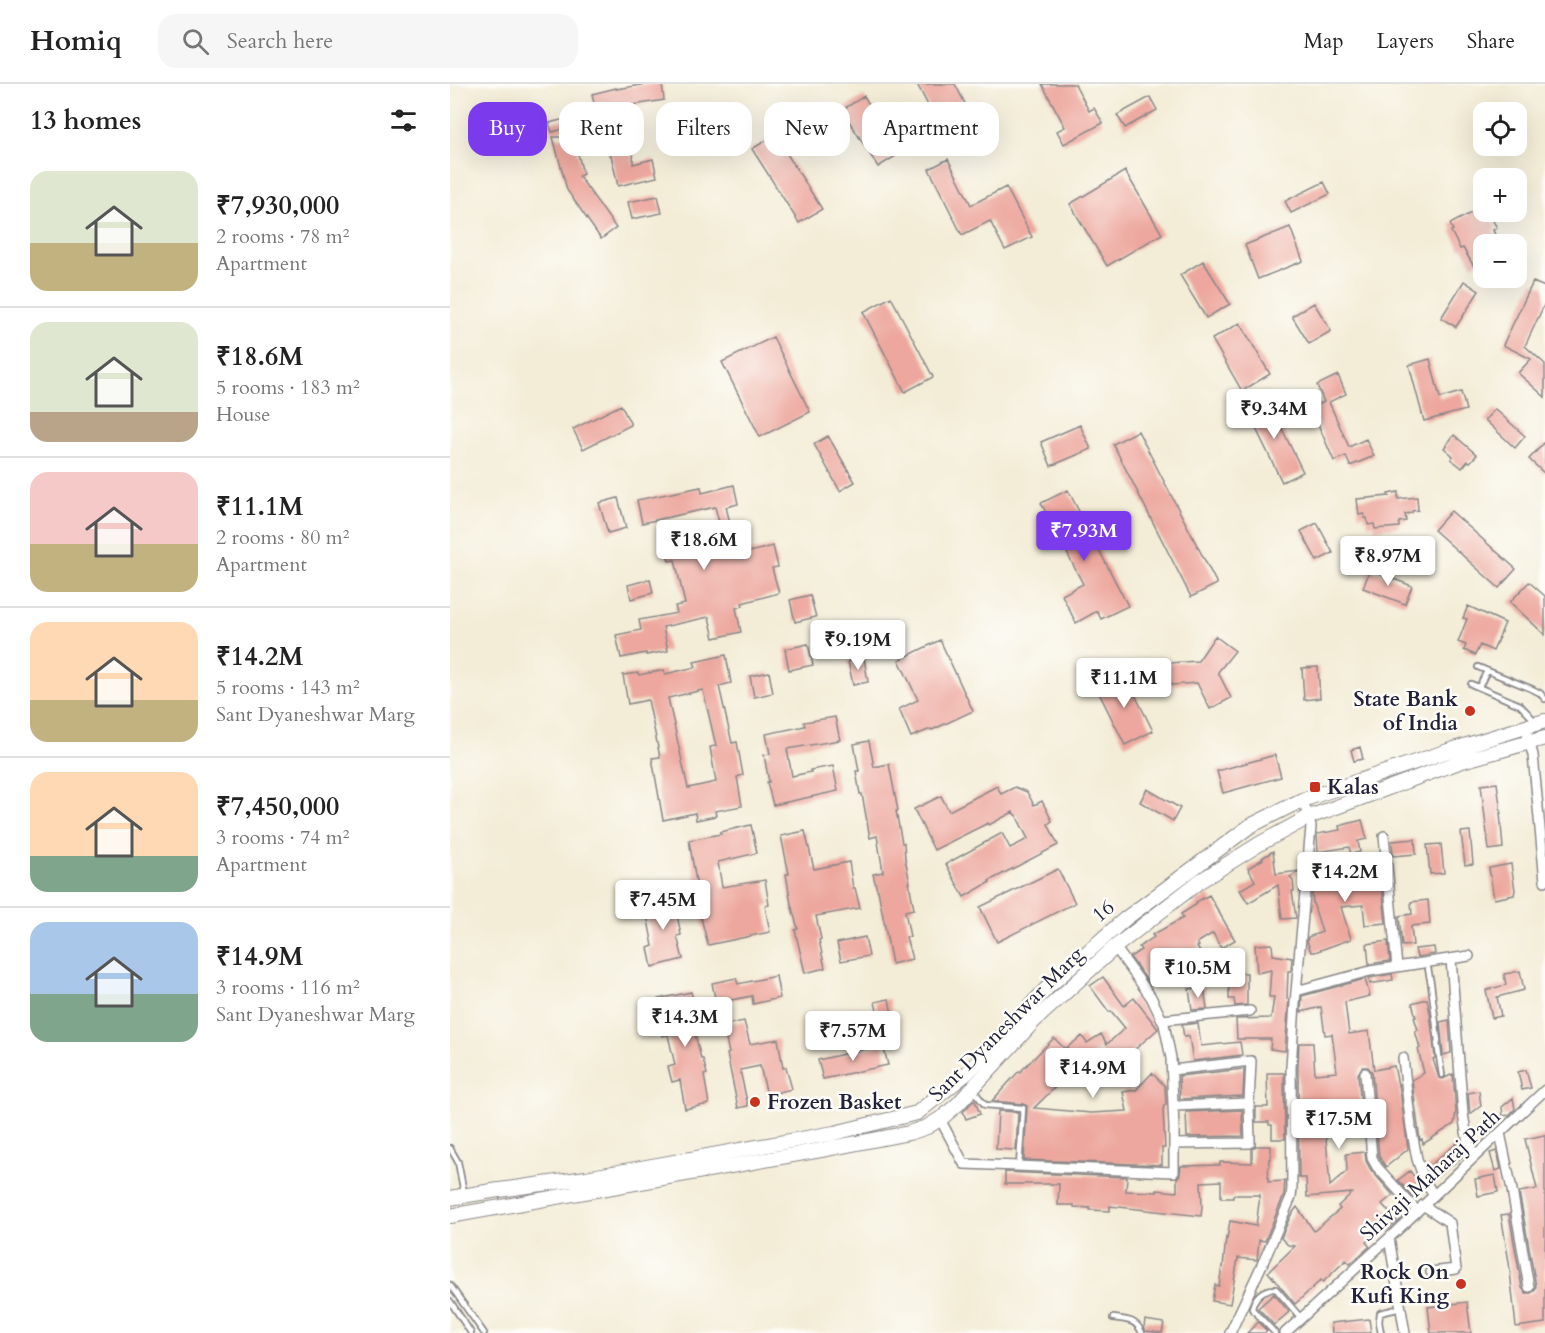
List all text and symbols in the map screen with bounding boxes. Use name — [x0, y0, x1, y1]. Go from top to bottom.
search box — [158, 14, 578, 68]
text: Homiq — [30, 22, 122, 60]
icon: search — [179, 25, 212, 58]
text: Search here — [227, 26, 333, 56]
text: Map — [1304, 27, 1344, 56]
text: Layers — [1377, 27, 1434, 56]
text: Share — [1467, 27, 1515, 56]
chip: Buy — [468, 102, 547, 156]
chip: Rent — [559, 102, 644, 156]
chip: Filters — [656, 102, 752, 156]
chip: New — [764, 102, 850, 156]
chip: Apartment — [862, 102, 999, 156]
map controls — [1473, 102, 1527, 288]
button: locate — [1473, 102, 1527, 156]
text: 13 homes — [30, 103, 141, 138]
icon: filters — [387, 104, 420, 137]
button: + — [1473, 168, 1527, 222]
text: ₹7,930,000 — [216, 188, 339, 223]
icon: home — [78, 195, 150, 267]
text: 2 rooms · 78 m² — [216, 223, 349, 250]
button: − — [1473, 234, 1527, 288]
text: Apartment — [216, 250, 307, 277]
text: ₹18.6M — [216, 339, 304, 374]
icon: home — [78, 346, 150, 418]
text: 5 rooms · 183 m² — [216, 374, 360, 401]
pin: ₹9.34M — [1225, 389, 1323, 440]
text: ₹9.34M — [1240, 395, 1308, 422]
text: House — [216, 401, 270, 428]
text: ₹11.1M — [216, 489, 304, 524]
icon: home — [78, 496, 150, 568]
pin: ₹7.93M — [1035, 511, 1133, 562]
text: ₹7.93M — [1050, 517, 1118, 544]
pin: ₹18.6M — [655, 520, 753, 571]
text: 2 rooms · 80 m² — [216, 524, 349, 551]
text: ₹18.6M — [670, 526, 738, 553]
pin: ₹8.97M — [1339, 536, 1437, 587]
text: ₹8.97M — [1354, 542, 1422, 569]
text: Apartment — [216, 551, 307, 578]
pin: ₹9.19M — [809, 620, 907, 671]
text: ₹9.19M — [824, 626, 892, 653]
text: ₹14.2M — [216, 639, 304, 674]
icon: home — [78, 646, 150, 718]
pin: ₹11.1M — [1075, 658, 1173, 709]
text: ₹11.1M — [1090, 664, 1158, 691]
text: 5 rooms · 143 m² — [216, 674, 360, 701]
place label: State Bank of India — [1353, 685, 1459, 738]
text: Sant Dyaneshwar Marg — [216, 701, 415, 728]
marker: State Bank of India — [1463, 704, 1477, 718]
place label: Kalas — [1327, 773, 1379, 802]
marker: Kalas — [1308, 780, 1322, 794]
text: ₹7,450,000 — [216, 789, 339, 824]
icon: home — [78, 796, 150, 868]
text: 3 rooms · 74 m² — [216, 824, 349, 851]
text: Apartment — [216, 851, 307, 878]
pin: ₹14.2M — [1296, 852, 1394, 903]
text: ₹14.2M — [1311, 858, 1379, 885]
pin: ₹7.45M — [614, 880, 712, 931]
text: ₹7.45M — [629, 886, 697, 913]
street label: 16 — [1086, 893, 1121, 929]
text: ₹14.9M — [216, 939, 304, 974]
street label: Sant Dyaneshwar Marg — [922, 940, 1091, 1108]
icon: home — [78, 946, 150, 1018]
pin: ₹10.5M — [1149, 948, 1247, 999]
text: ₹10.5M — [1164, 954, 1232, 981]
text: 3 rooms · 116 m² — [216, 974, 360, 1001]
pin: ₹14.3M — [636, 997, 734, 1048]
text: Sant Dyaneshwar Marg — [216, 1001, 415, 1028]
text: ₹14.3M — [651, 1003, 719, 1030]
pin: ₹7.57M — [804, 1011, 902, 1062]
text: ₹7.57M — [819, 1017, 887, 1044]
pin: ₹14.9M — [1044, 1048, 1142, 1099]
text: ₹14.9M — [1059, 1054, 1127, 1081]
place label: Frozen Basket — [767, 1088, 902, 1117]
marker: Frozen Basket — [748, 1095, 762, 1109]
pin: ₹17.5M — [1290, 1099, 1388, 1150]
street label: Shivaji Maharaj Path — [1354, 1102, 1507, 1248]
text: ₹17.5M — [1305, 1105, 1373, 1132]
place label: Rock On Kufi King — [1350, 1258, 1450, 1311]
marker: Rock On Kufi King — [1454, 1277, 1468, 1291]

